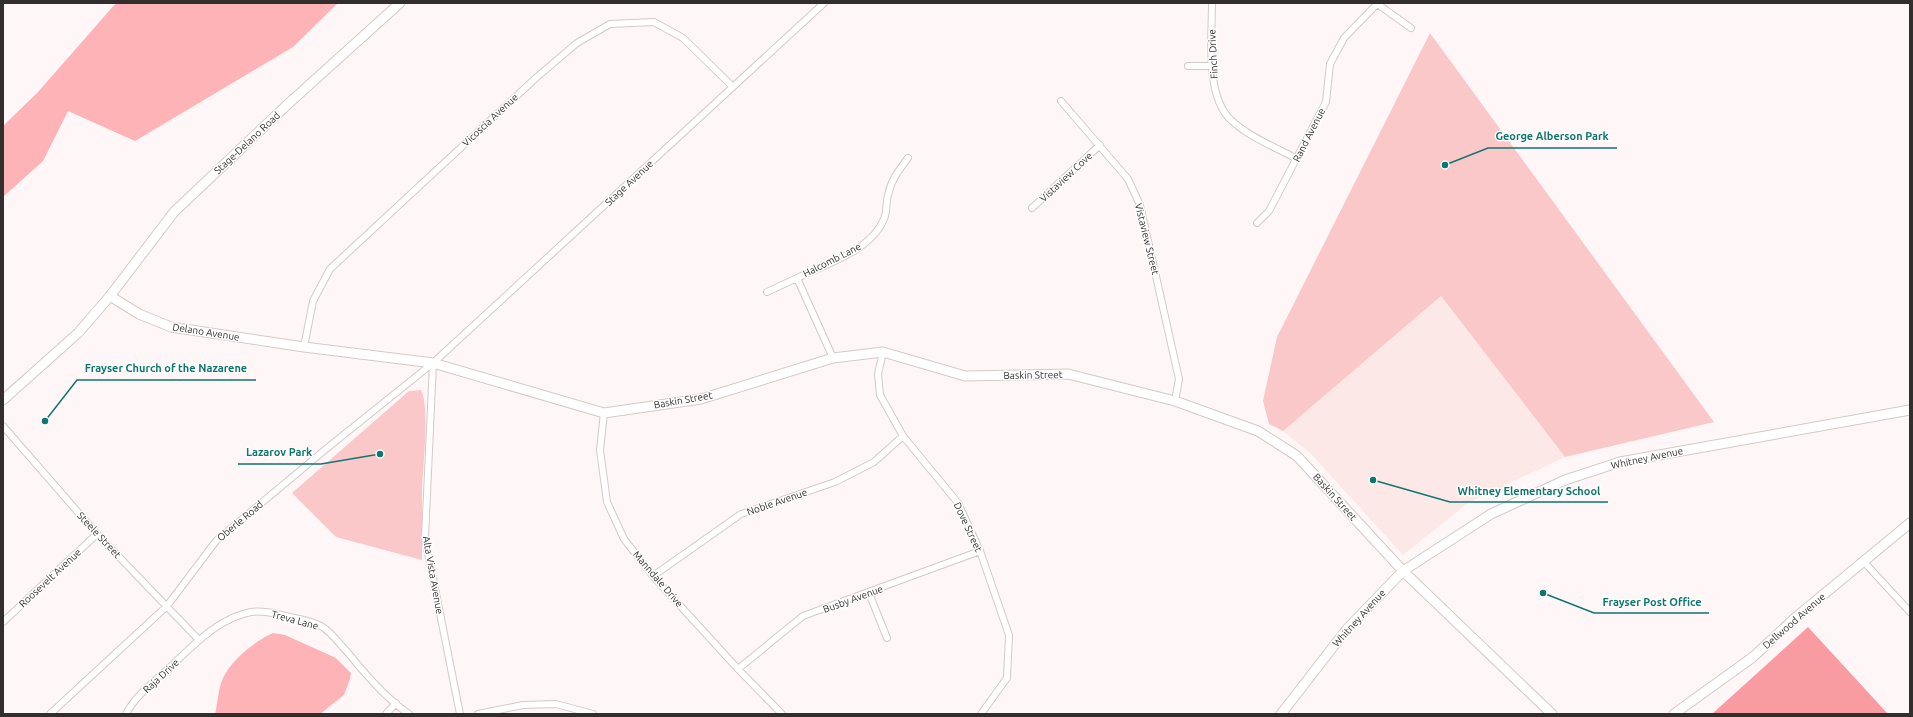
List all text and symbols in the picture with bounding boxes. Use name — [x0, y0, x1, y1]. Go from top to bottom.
street label: Finch Drive — [1206, 29, 1220, 79]
street label: Vicoscia Avenue — [460, 91, 520, 149]
street label: Rand Avenue — [1291, 106, 1327, 164]
street label: Stage-Delano Road — [212, 110, 282, 176]
callout: George Alberson Park — [1488, 125, 1617, 148]
text: George Alberson Park — [1495, 130, 1609, 142]
street label: Vistaview Cove — [1037, 150, 1095, 204]
street label: Stage Avenue — [603, 158, 655, 208]
street label: Vistaview Street — [1133, 202, 1161, 276]
street label: Halcomb Lane — [801, 241, 863, 279]
street label: Delano Avenue — [172, 321, 240, 343]
callout: Frayser Church of the Nazarene — [77, 357, 256, 380]
text: Frayser Church of the Nazarene — [85, 362, 247, 374]
street label: Baskin Street — [1003, 369, 1063, 381]
street label: Baskin Street — [653, 389, 713, 411]
callout: Lazarov Park — [238, 441, 321, 464]
street label: Whitney Avenue — [1610, 445, 1684, 471]
text: Lazarov Park — [246, 446, 313, 458]
street label: Baskin Street — [1311, 471, 1359, 523]
callout: Whitney Elementary School — [1450, 479, 1608, 502]
text: Whitney Elementary School — [1458, 485, 1601, 497]
street label: Noble Avenue — [745, 487, 809, 517]
street label: Oberle Road — [215, 499, 265, 543]
street label: Dove Street — [952, 500, 984, 554]
street label: Steele Street — [75, 510, 123, 560]
street label: Alta Vista Avenue — [421, 535, 445, 615]
street label: Roosevelt Avenue — [17, 546, 83, 610]
street label: Manndale Drive — [631, 549, 685, 609]
street label: Busby Avenue — [822, 583, 884, 615]
street label: Whitney Avenue — [1330, 587, 1388, 649]
callout: Frayser Post Office — [1594, 590, 1709, 613]
street label: Dellwood Avenue — [1761, 591, 1827, 651]
text: Frayser Post Office — [1603, 596, 1701, 608]
street label: Treva Lane — [270, 608, 320, 632]
street label: Raja Drive — [141, 657, 181, 695]

